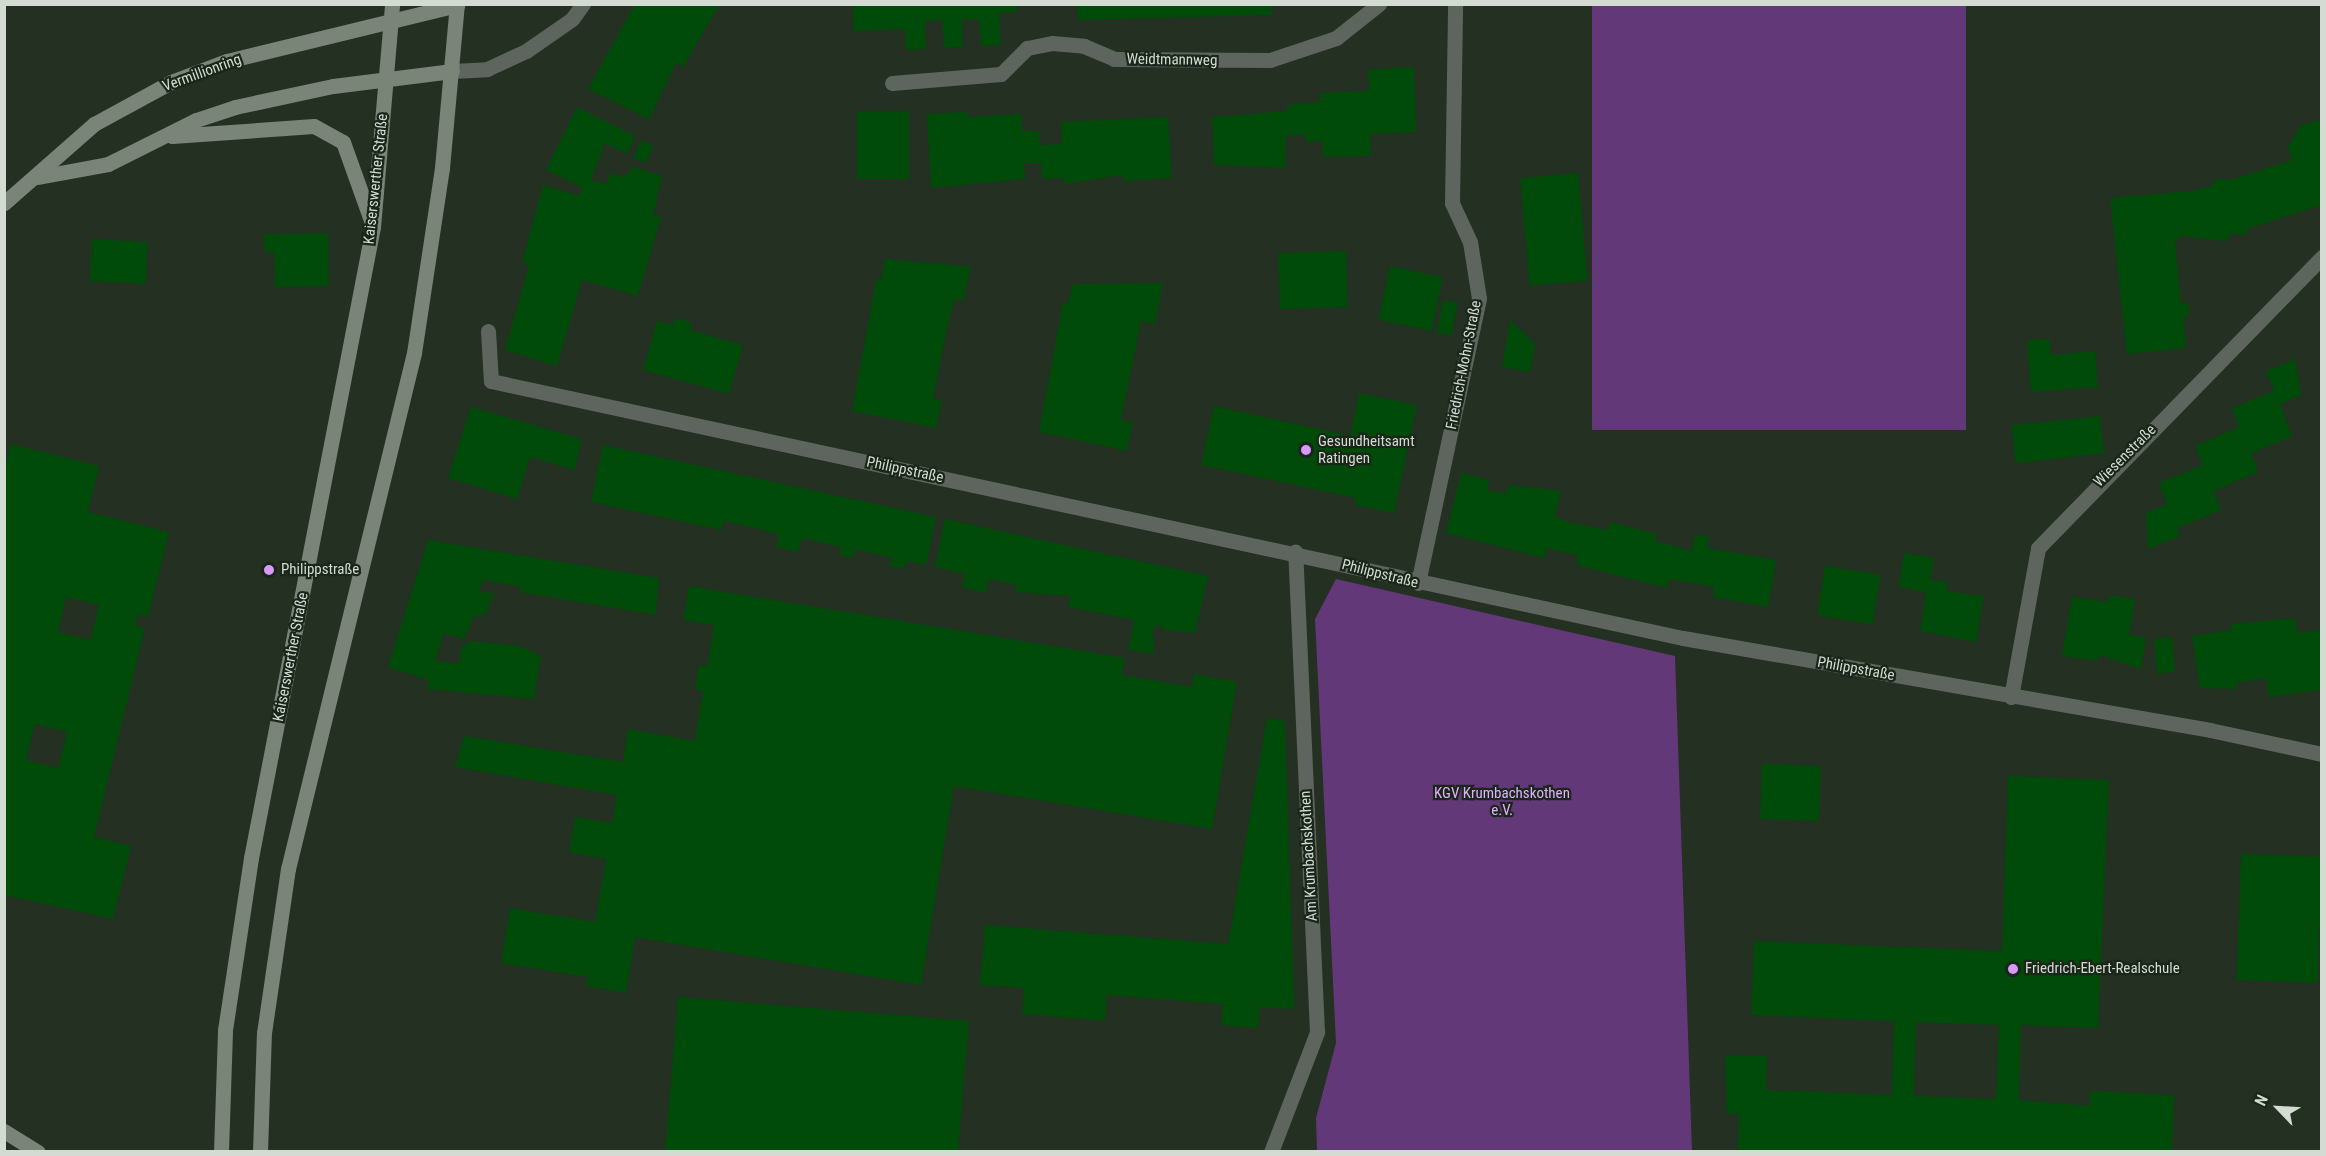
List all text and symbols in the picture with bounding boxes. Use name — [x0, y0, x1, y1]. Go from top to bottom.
street label: Vermillionring — [160, 50, 244, 96]
street label: Weidtmannweg — [1126, 50, 1218, 70]
street label: Kaiserswerther Straße — [360, 113, 392, 245]
street label: Friedrich-Mohn-Straße — [1443, 299, 1485, 431]
street label: Wiesenstraße — [2090, 421, 2160, 491]
place label: Gesundheitsamt Ratingen — [1318, 432, 1415, 467]
marker: Gesundheitsamt Ratingen — [1299, 443, 1313, 457]
street label: Philippstraße — [865, 453, 945, 487]
street label: Philippstraße — [1340, 556, 1420, 592]
place label: Philippstraße — [281, 561, 359, 579]
marker: Philippstraße — [262, 563, 276, 577]
street label: Kaiserswerther Straße — [270, 591, 312, 723]
street label: Philippstraße — [1816, 653, 1896, 685]
park label: KGV Krumbachskothen e.V. — [1434, 784, 1570, 819]
street label: Am Krumbachskothen — [1297, 790, 1321, 922]
place label: Friedrich-Ebert-Realschule — [2025, 960, 2180, 978]
marker: Friedrich-Ebert-Realschule — [2006, 962, 2020, 976]
north arrow — [2248, 1078, 2308, 1138]
text: N — [2251, 1092, 2272, 1109]

